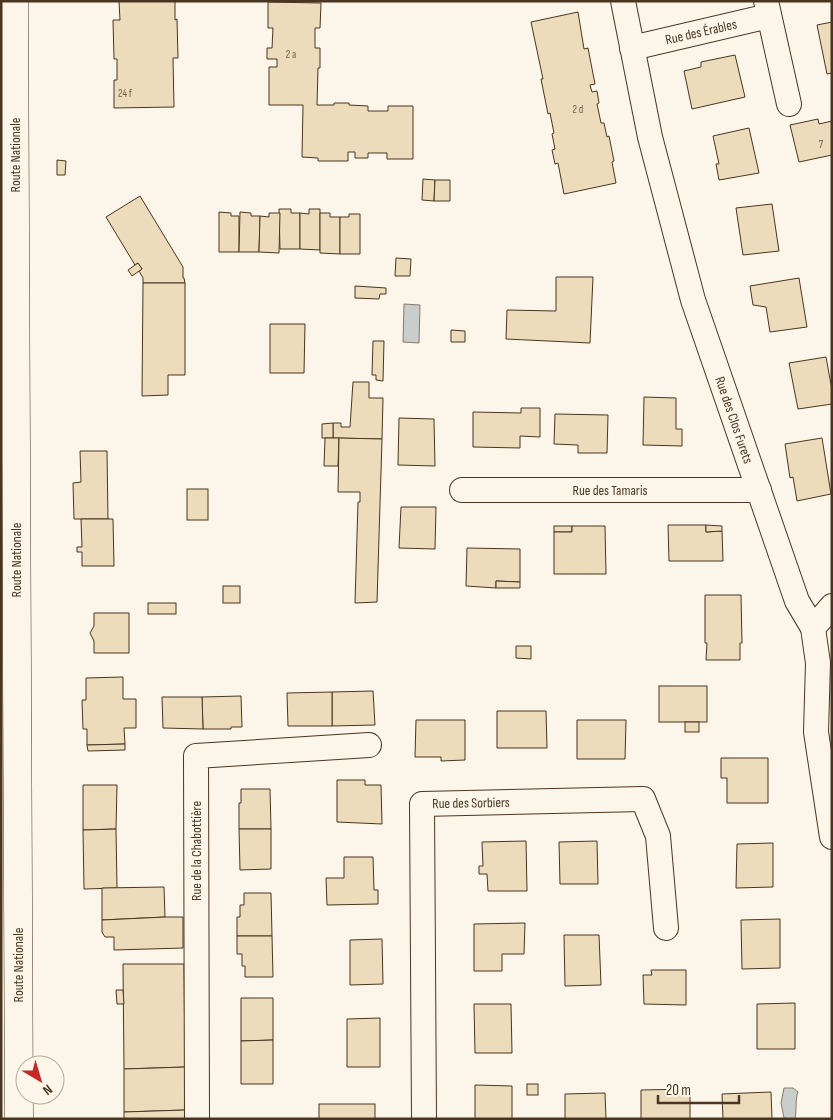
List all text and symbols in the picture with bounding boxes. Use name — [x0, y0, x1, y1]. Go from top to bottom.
street label: Rue des Érables — [664, 16, 738, 48]
house number: 2 a — [286, 48, 296, 61]
house number: 24 f — [118, 87, 133, 100]
house number: 2 d — [573, 103, 584, 116]
street label: Route Nationale — [7, 118, 24, 192]
house number: 7 — [819, 138, 824, 151]
street label: Rue des Clos Furets — [711, 374, 757, 466]
street label: Rue des Tamaris — [572, 482, 648, 499]
street label: Route Nationale — [8, 523, 25, 597]
street label: Rue des Sorbiers — [432, 794, 510, 812]
street label: Rue de la Chabottière — [188, 801, 205, 901]
street label: Route Nationale — [10, 928, 27, 1002]
north arrow — [15, 1055, 65, 1105]
scale bar — [658, 1072, 739, 1104]
text: N — [40, 1081, 56, 1099]
text: 20 m — [666, 1081, 691, 1100]

